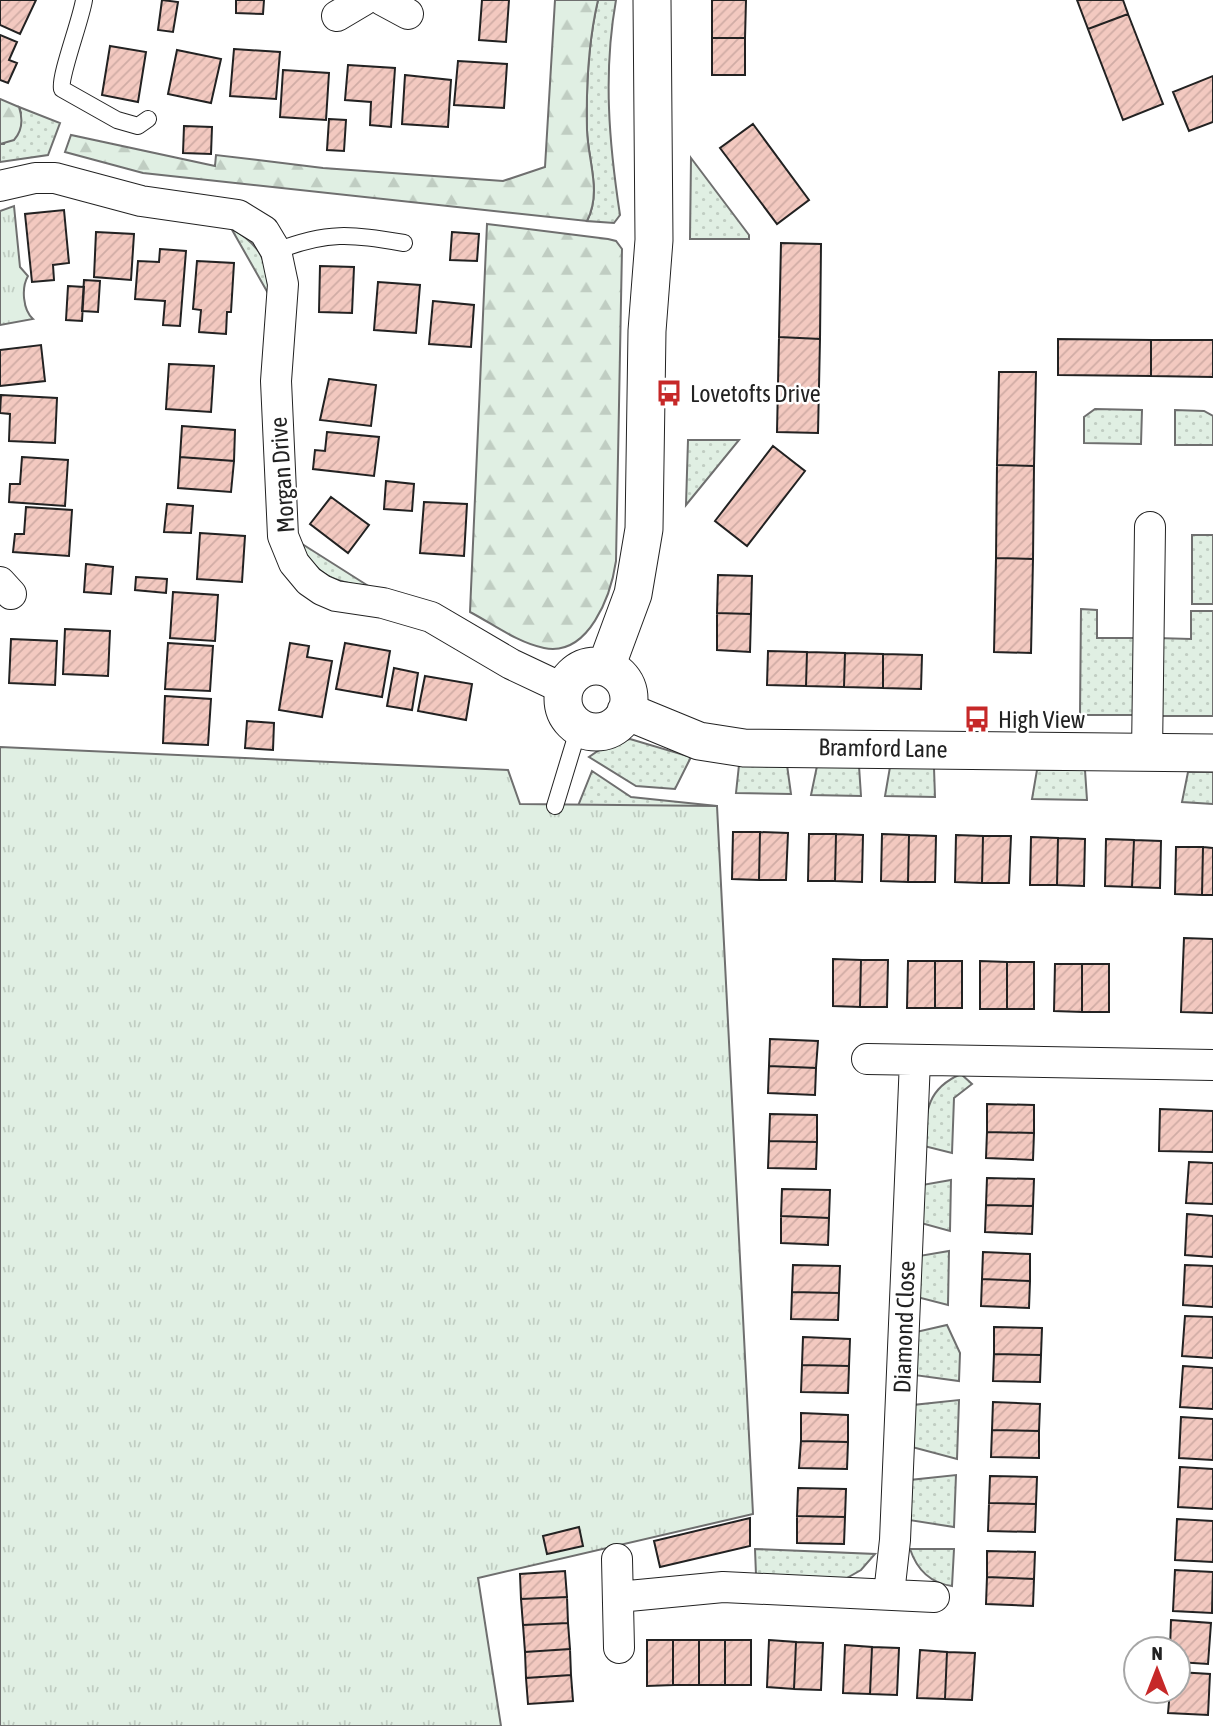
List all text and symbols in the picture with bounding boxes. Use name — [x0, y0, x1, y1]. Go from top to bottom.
bus stop icon: Lovetofts Drive — [654, 378, 684, 408]
place label: Lovetofts Drive — [690, 380, 821, 407]
street label: Morgan Drive — [264, 416, 300, 534]
bus stop icon: High View — [962, 704, 992, 734]
place label: High View — [998, 706, 1085, 733]
street label: Bramford Lane — [818, 733, 948, 763]
street label: Diamond Close — [888, 1260, 920, 1394]
north arrow — [1122, 1635, 1192, 1705]
text: N — [1151, 1642, 1163, 1664]

